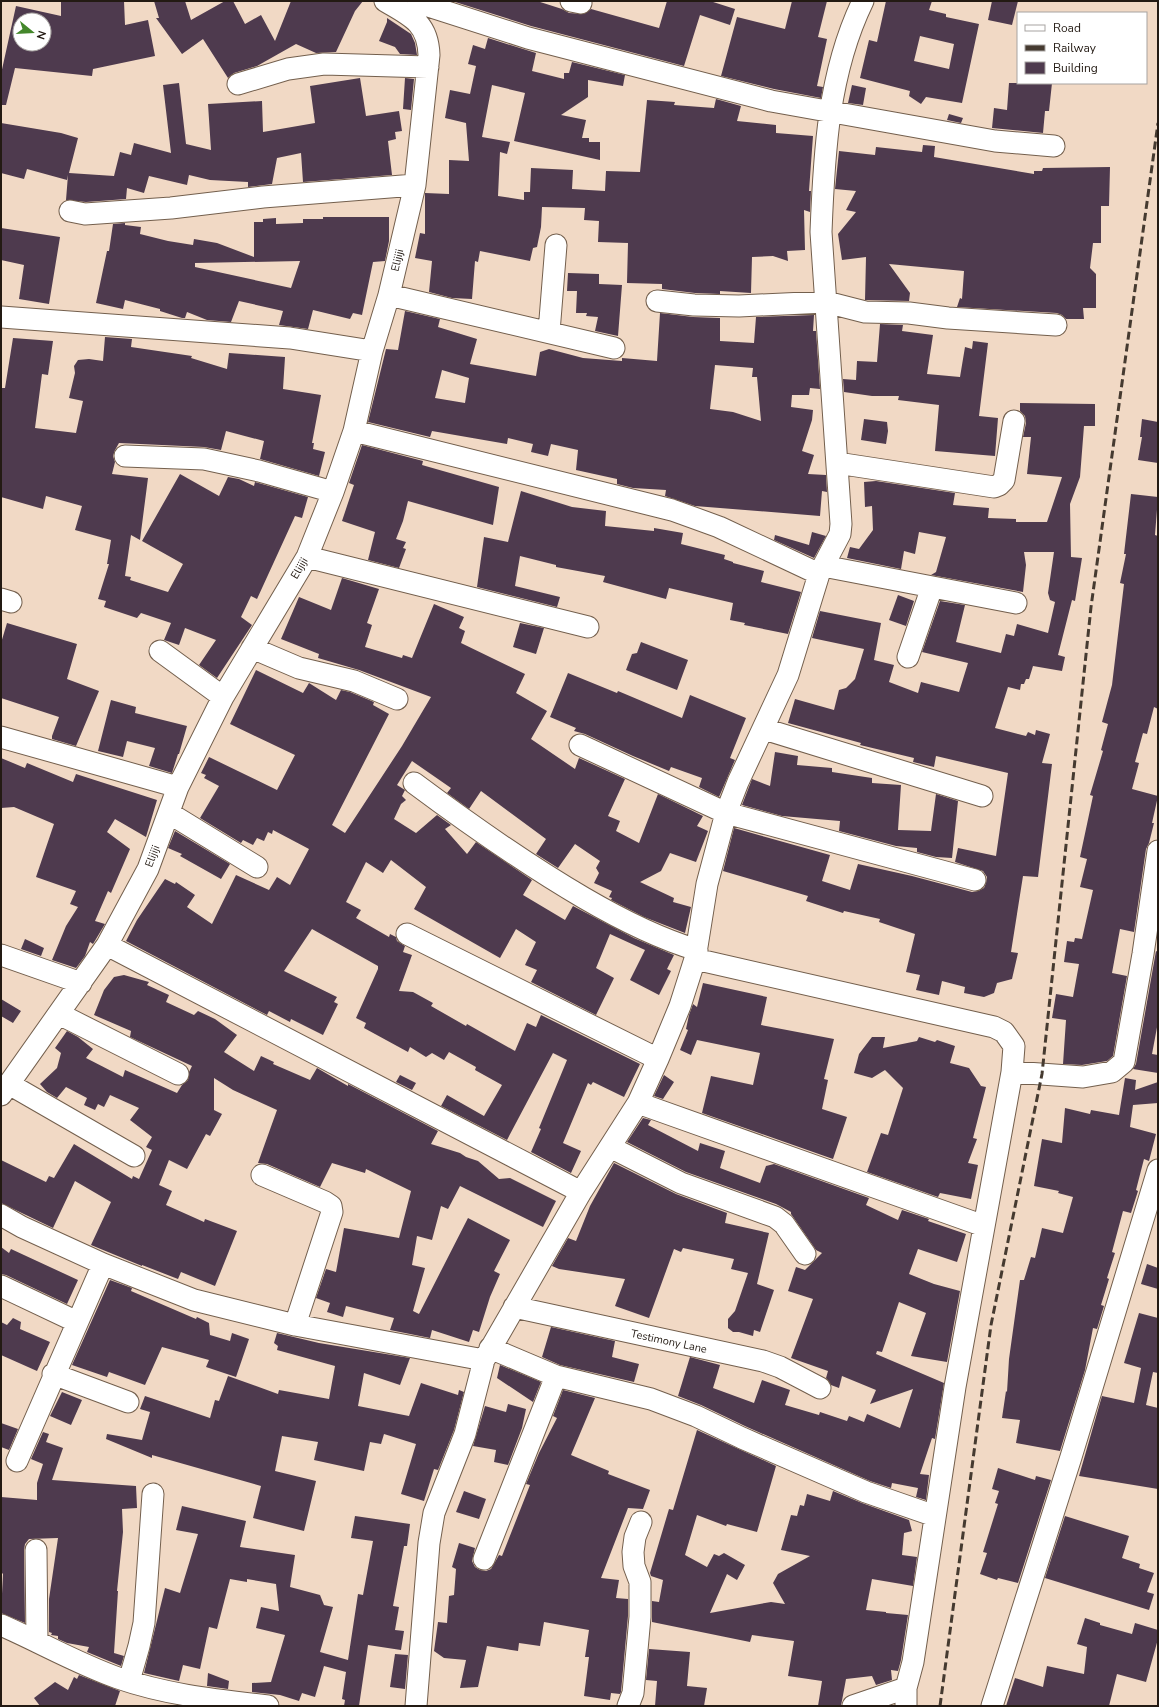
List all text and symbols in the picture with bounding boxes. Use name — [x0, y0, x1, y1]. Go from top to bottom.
north arrow — [12, 12, 52, 52]
legend — [1017, 12, 1147, 84]
text: Road — [1053, 20, 1081, 36]
text: N — [33, 29, 49, 41]
text: Railway — [1053, 40, 1097, 56]
text: Building — [1053, 60, 1098, 76]
street label: Elijiji — [388, 247, 407, 273]
street label: Elijiji — [287, 555, 312, 582]
street label: Elijiji — [141, 843, 164, 869]
street label: Testimony Lane — [629, 1326, 708, 1357]

